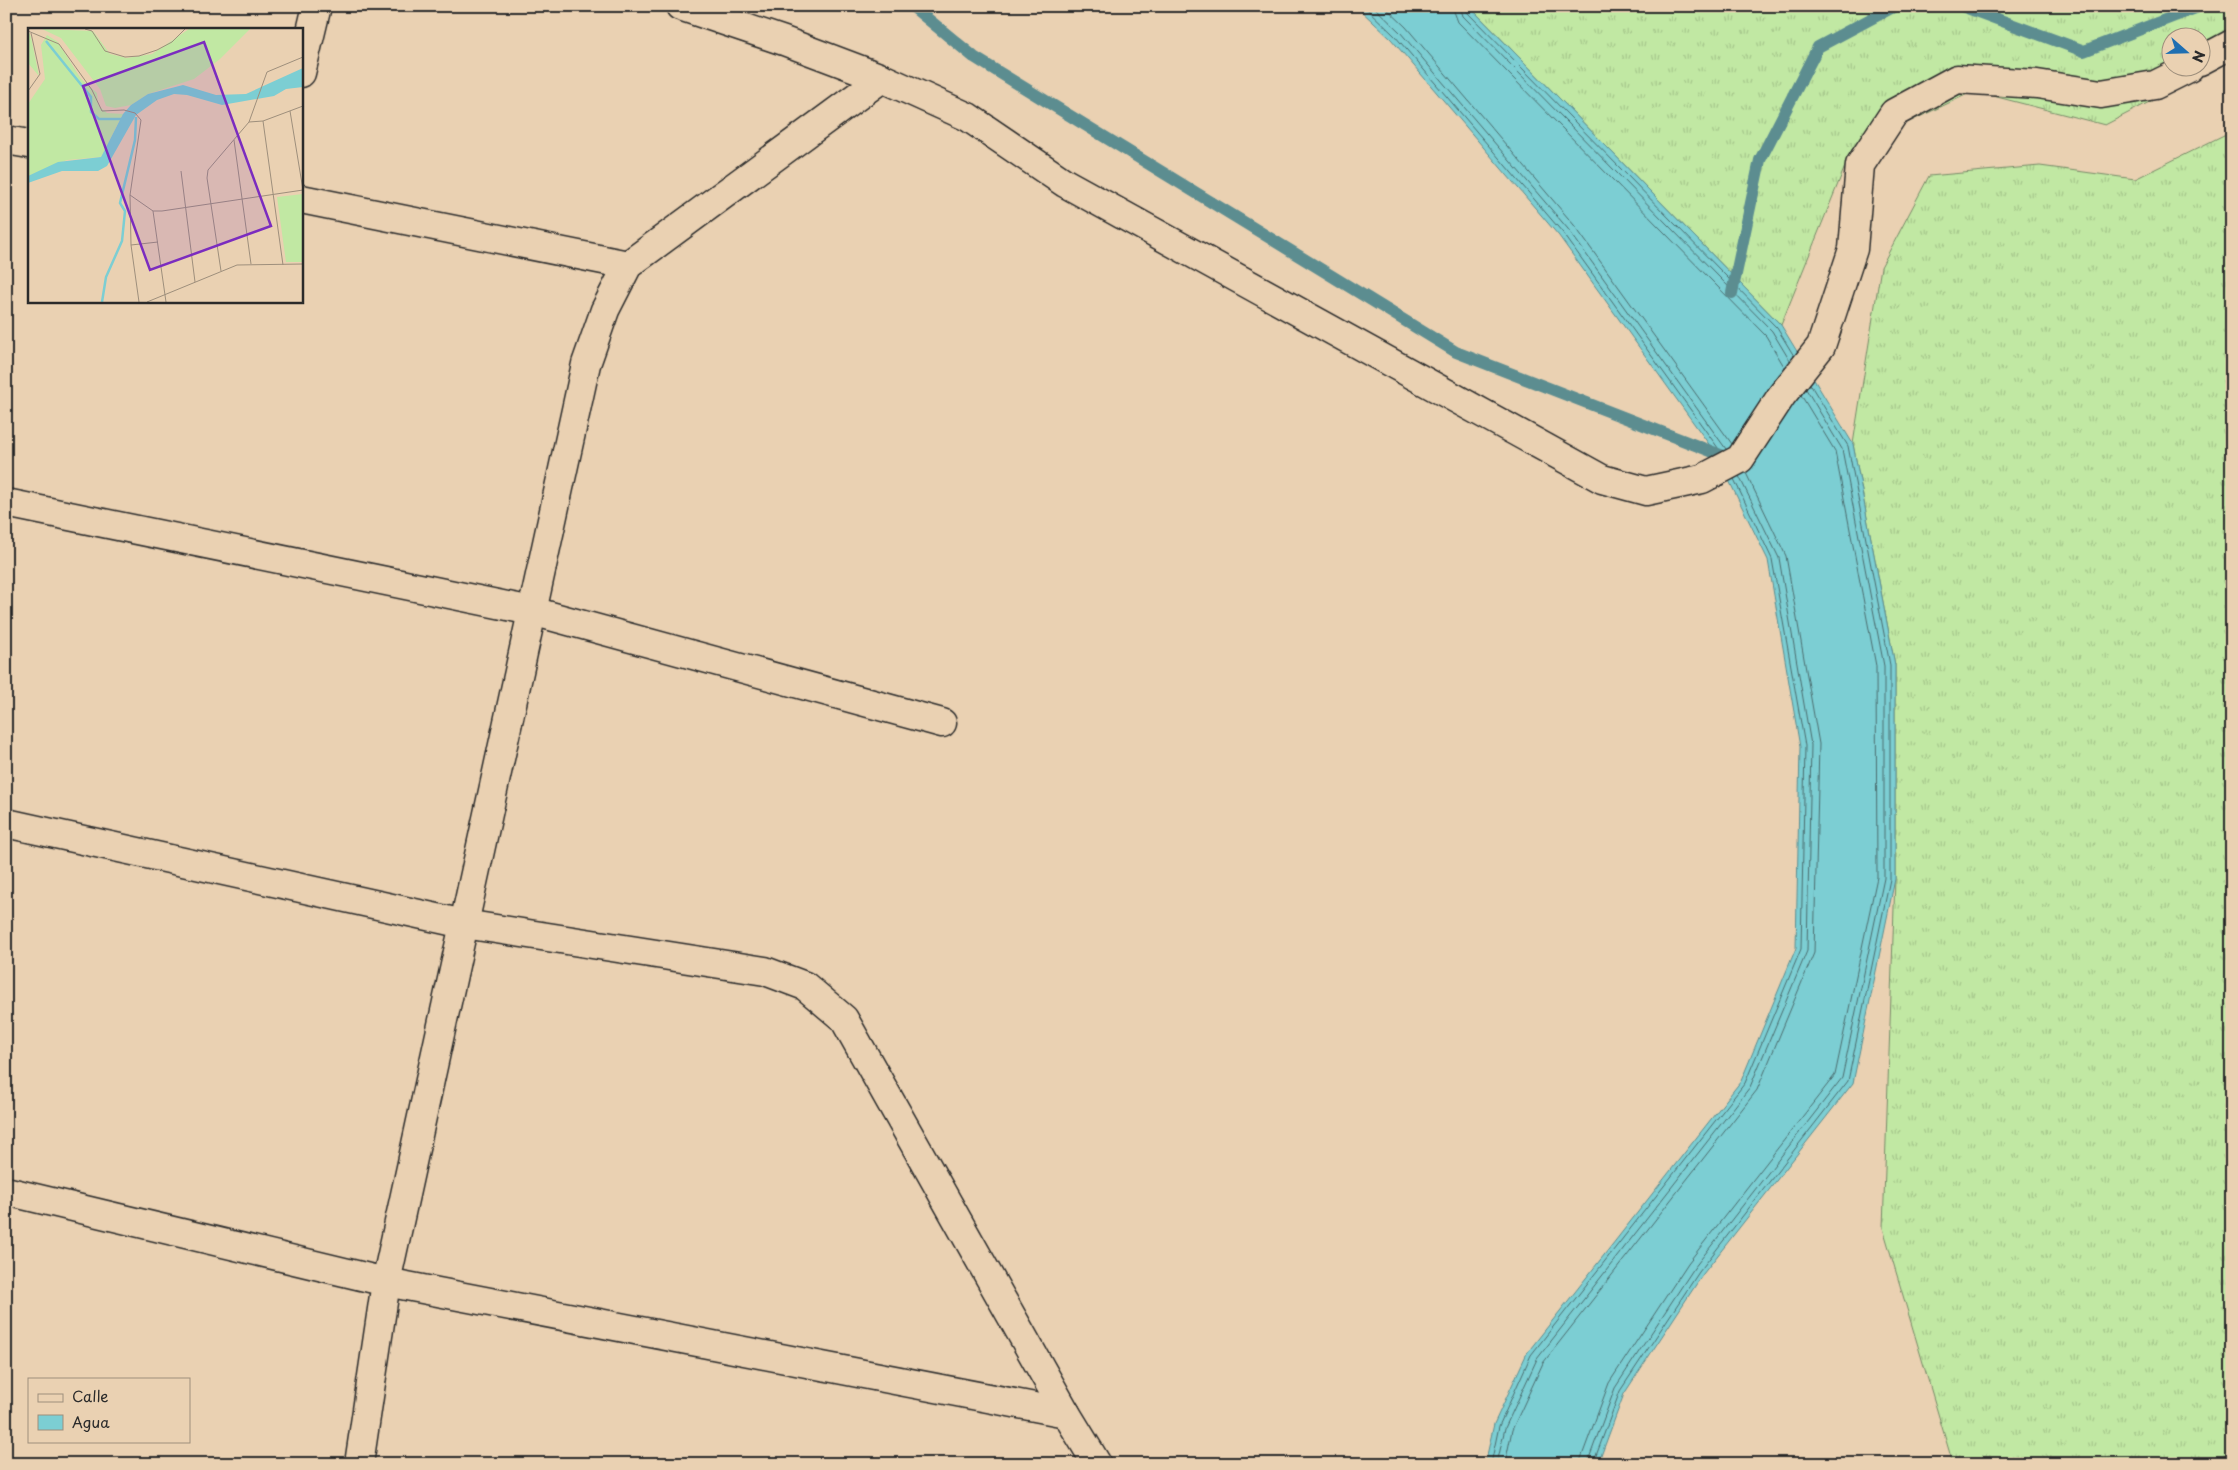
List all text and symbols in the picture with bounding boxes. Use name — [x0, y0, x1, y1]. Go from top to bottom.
inset map — [28, 28, 302, 302]
north arrow — [2160, 28, 2210, 78]
text: N — [2187, 48, 2210, 65]
legend — [28, 1378, 190, 1442]
text: Calle — [72, 1384, 109, 1407]
text: Agua — [72, 1410, 110, 1433]

